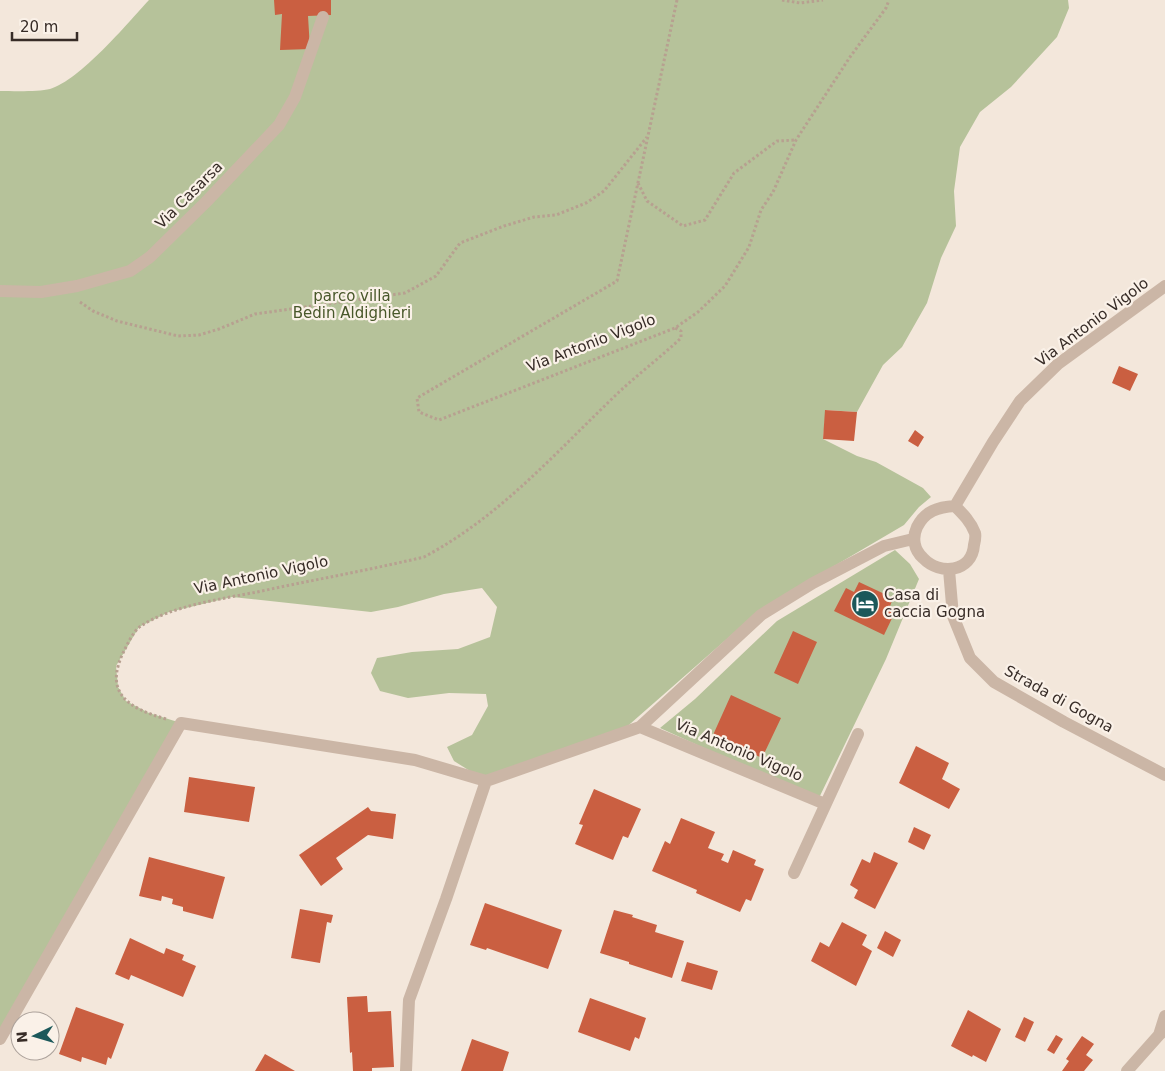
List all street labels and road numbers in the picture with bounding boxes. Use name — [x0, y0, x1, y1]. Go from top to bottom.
street label: Via Casarsa — [152, 158, 226, 232]
street label: Via Antonio Vigolo — [1032, 274, 1152, 370]
street label: Via Antonio Vigolo — [524, 310, 658, 376]
street label: Via Antonio Vigolo — [192, 552, 330, 598]
street label: Strada di Gogna — [1001, 662, 1117, 736]
street label: Via Antonio Vigolo — [673, 715, 805, 785]

